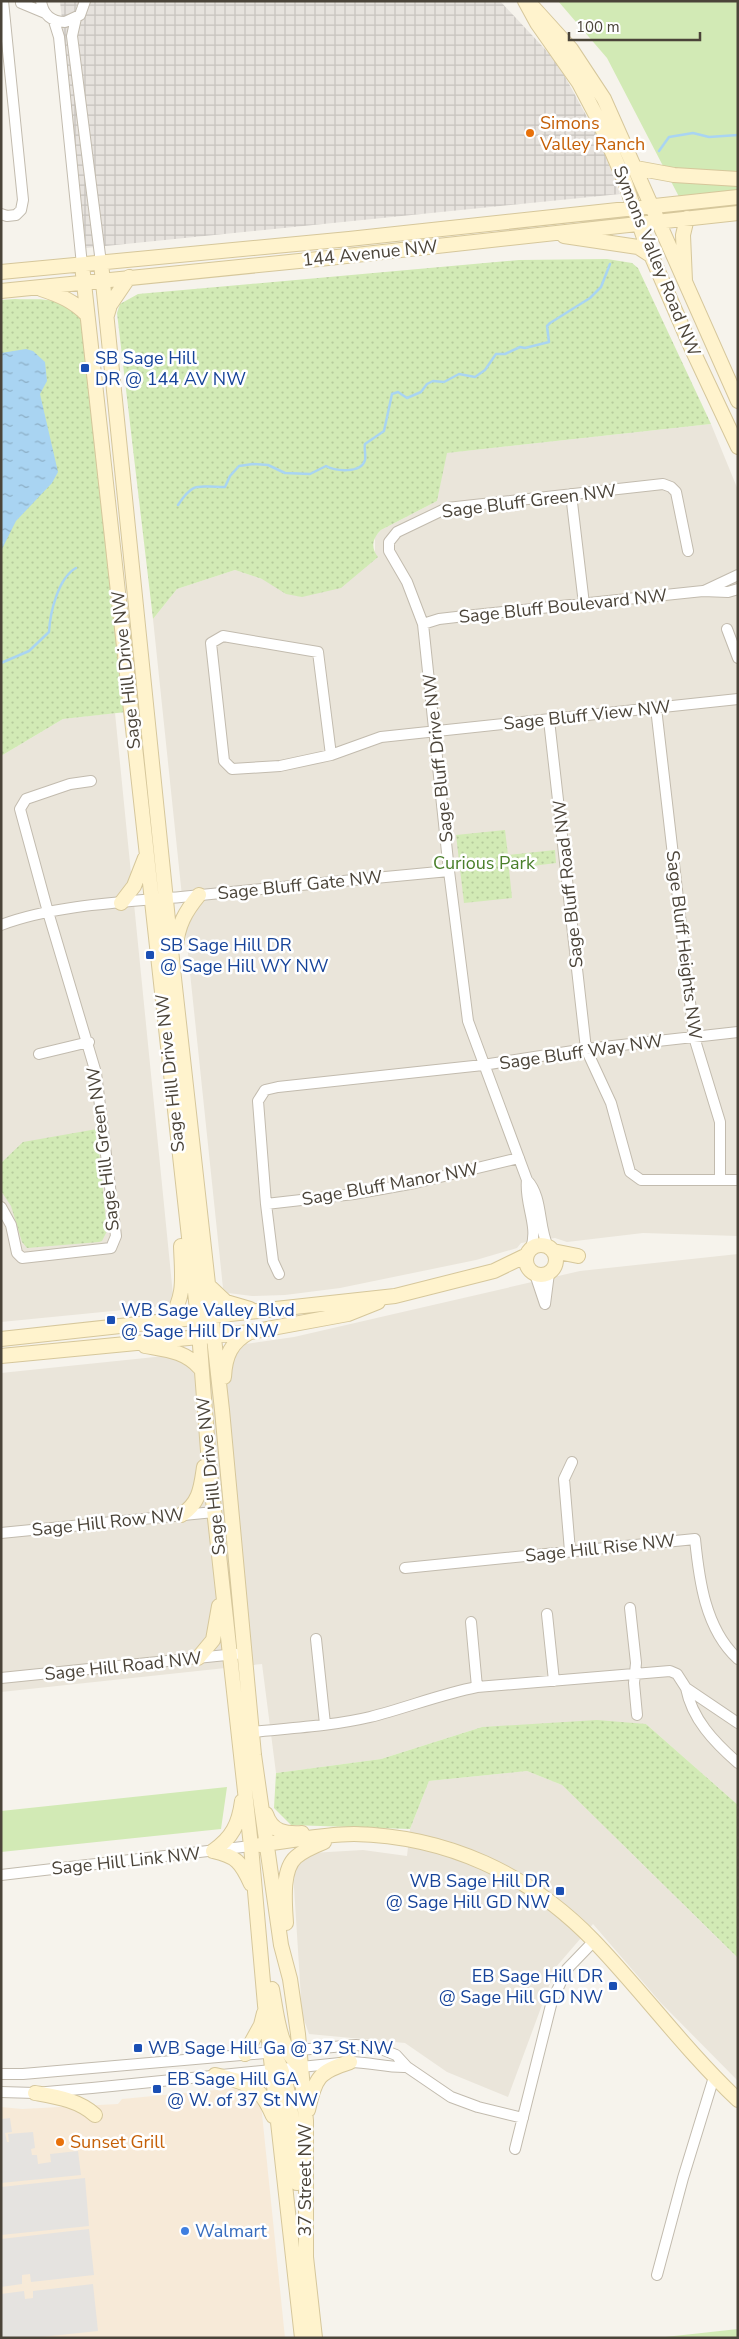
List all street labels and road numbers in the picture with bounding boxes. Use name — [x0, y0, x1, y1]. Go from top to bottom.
street label: Symons Valley Road NW — [608, 162, 706, 360]
street label: 144 Avenue NW — [301, 234, 439, 272]
street label: Sage Bluff Green NW — [440, 478, 618, 524]
street label: Sage Bluff Boulevard NW — [458, 583, 669, 629]
street label: Sage Hill Drive NW — [106, 590, 146, 750]
street label: Sage Bluff Drive NW — [417, 672, 459, 844]
street label: Sage Bluff View NW — [502, 694, 672, 736]
street label: Sage Bluff Road NW — [547, 799, 589, 969]
street label: Sage Bluff Heights NW — [660, 849, 708, 1041]
street label: Sage Bluff Gate NW — [216, 864, 384, 906]
street label: Sage Hill Drive NW — [150, 993, 190, 1153]
street label: Sage Bluff Way NW — [498, 1029, 664, 1075]
street label: Sage Hill Green NW — [81, 1065, 125, 1232]
street label: Sage Bluff Manor NW — [300, 1157, 480, 1211]
street label: Sage Hill Drive NW — [191, 1396, 231, 1556]
street label: Sage Hill Row NW — [31, 1502, 186, 1542]
street label: Sage Hill Rise NW — [524, 1528, 676, 1568]
street label: Sage Hill Road NW — [43, 1646, 203, 1686]
street label: Sage Hill Link NW — [50, 1841, 202, 1881]
street label: 37 Street NW — [293, 2123, 317, 2237]

